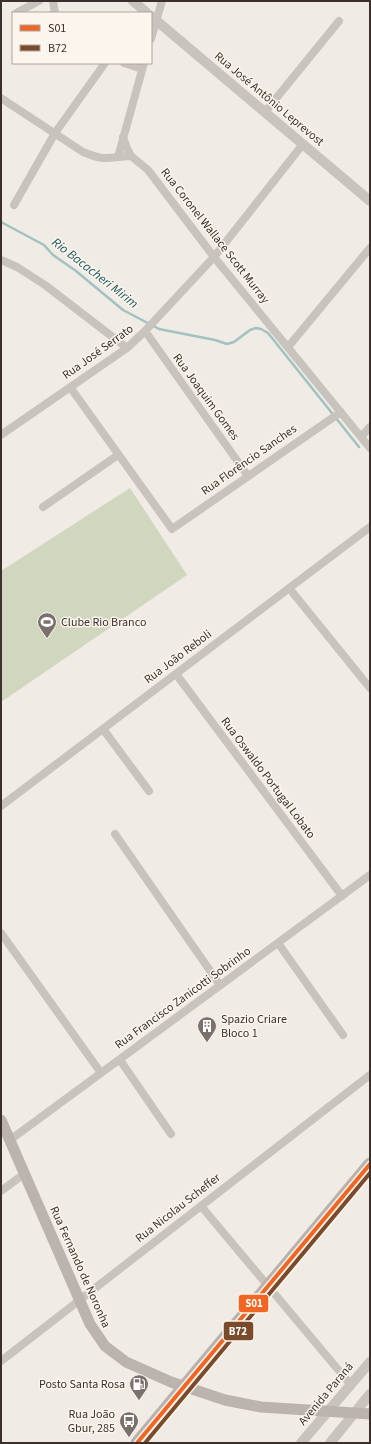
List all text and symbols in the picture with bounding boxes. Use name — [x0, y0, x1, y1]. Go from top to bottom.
legend — [12, 12, 152, 64]
text: S01 — [48, 20, 66, 37]
text: B72 — [48, 40, 67, 57]
street label: Rua José Antônio Leprevost — [210, 48, 328, 150]
street label: Rua Coronel Wallace Scott Murray — [157, 165, 274, 308]
water label: Rio Bacacheri Mirim — [48, 233, 142, 313]
street label: Rua José Serrato — [59, 320, 137, 384]
street label: Rua Joaquim Gomes — [169, 350, 243, 444]
street label: Rua Florêncio Sanches — [198, 421, 300, 499]
sports icon: Clube Rio Branco — [36, 611, 58, 639]
place label: Clube Rio Branco — [61, 614, 146, 631]
street label: Rua João Reboli — [141, 626, 215, 688]
street label: Rua Oswaldo Portugal Lobato — [217, 714, 319, 842]
street label: Rua Francisco Zanicotti Sobrinho — [112, 943, 254, 1053]
place label: Spazio Criare Bloco 1 — [221, 1011, 287, 1042]
building icon: Spazio Criare Bloco 1 — [196, 1015, 218, 1043]
street label: Rua Nicolau Scheffer — [132, 1169, 225, 1247]
street label: Rua Fernando de Noronha — [46, 1204, 114, 1330]
line badge: S01 — [238, 1294, 269, 1313]
text: S01 — [245, 1296, 263, 1311]
line badge: B72 — [223, 1321, 254, 1341]
text: B72 — [229, 1324, 247, 1339]
street label: Avenida Paraná — [295, 1359, 357, 1429]
fuel station icon: Posto Santa Rosa — [128, 1373, 150, 1401]
place label: Posto Santa Rosa — [39, 1376, 125, 1393]
place label: Rua João Gbur, 285 — [68, 1406, 115, 1437]
bus stop icon: Rua João Gbur, 285 — [118, 1410, 140, 1438]

